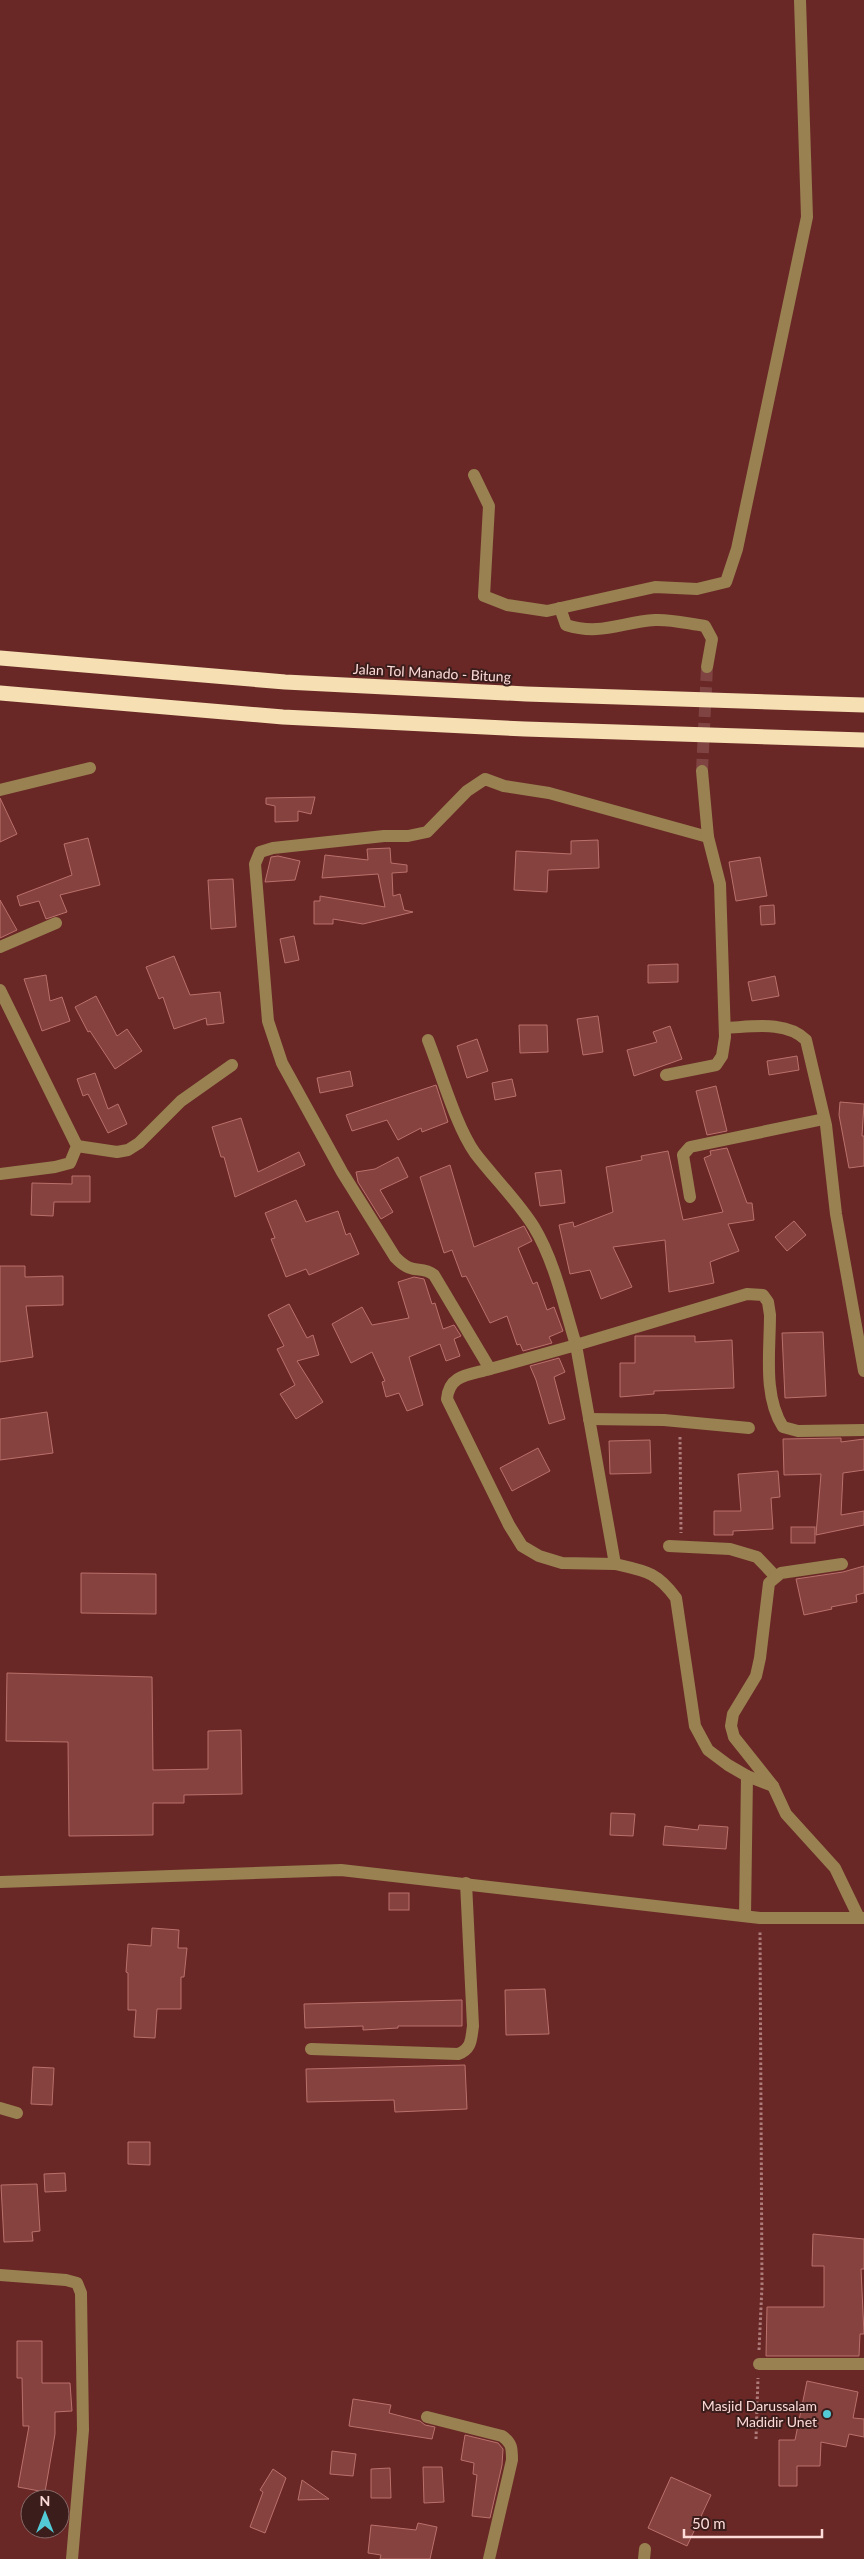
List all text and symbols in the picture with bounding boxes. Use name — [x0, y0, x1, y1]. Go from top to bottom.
street label: Jalan Tol Manado - Bitung — [353, 660, 511, 685]
place label: Masjid Darussalam Madidir Unet — [702, 2397, 817, 2430]
marker: Masjid Darussalam Madidir Unet — [821, 2408, 833, 2420]
north arrow — [20, 2489, 70, 2539]
text: N — [40, 2492, 50, 2509]
scale bar — [684, 2506, 822, 2538]
text: 50 m — [692, 2514, 726, 2532]

